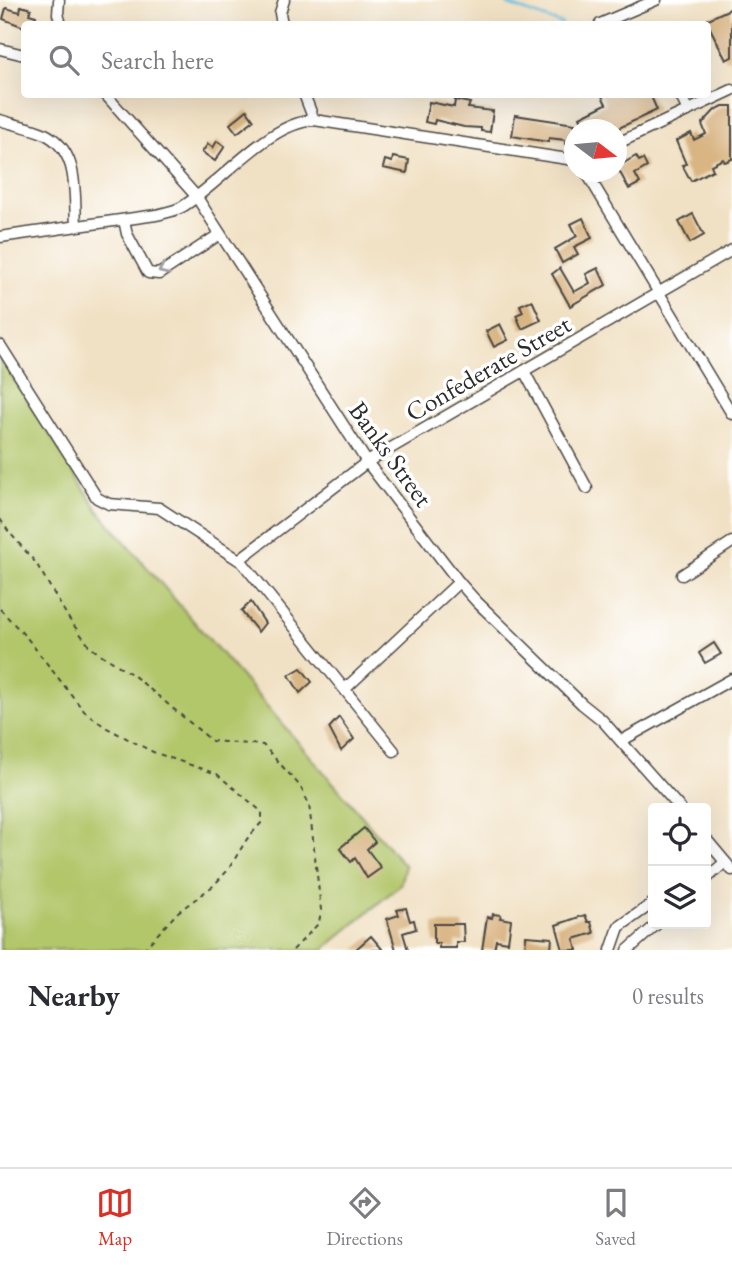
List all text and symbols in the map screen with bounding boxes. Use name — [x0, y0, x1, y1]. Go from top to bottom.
search box — [21, 21, 711, 98]
icon: search — [45, 41, 83, 79]
text: Search here — [101, 43, 214, 77]
north arrow — [564, 119, 627, 182]
one-way arrow — [157, 262, 170, 275]
street label: Confederate Street — [399, 307, 577, 429]
street label: Banks Street — [341, 395, 441, 513]
map controls — [648, 803, 711, 929]
button: locate — [648, 803, 711, 866]
button: layers — [648, 866, 711, 929]
text: Nearby — [28, 976, 120, 1015]
text: 0 results — [632, 981, 704, 1011]
tab: Map — [96, 1184, 134, 1251]
tab: Directions — [326, 1184, 403, 1251]
tab: Saved — [595, 1184, 636, 1251]

